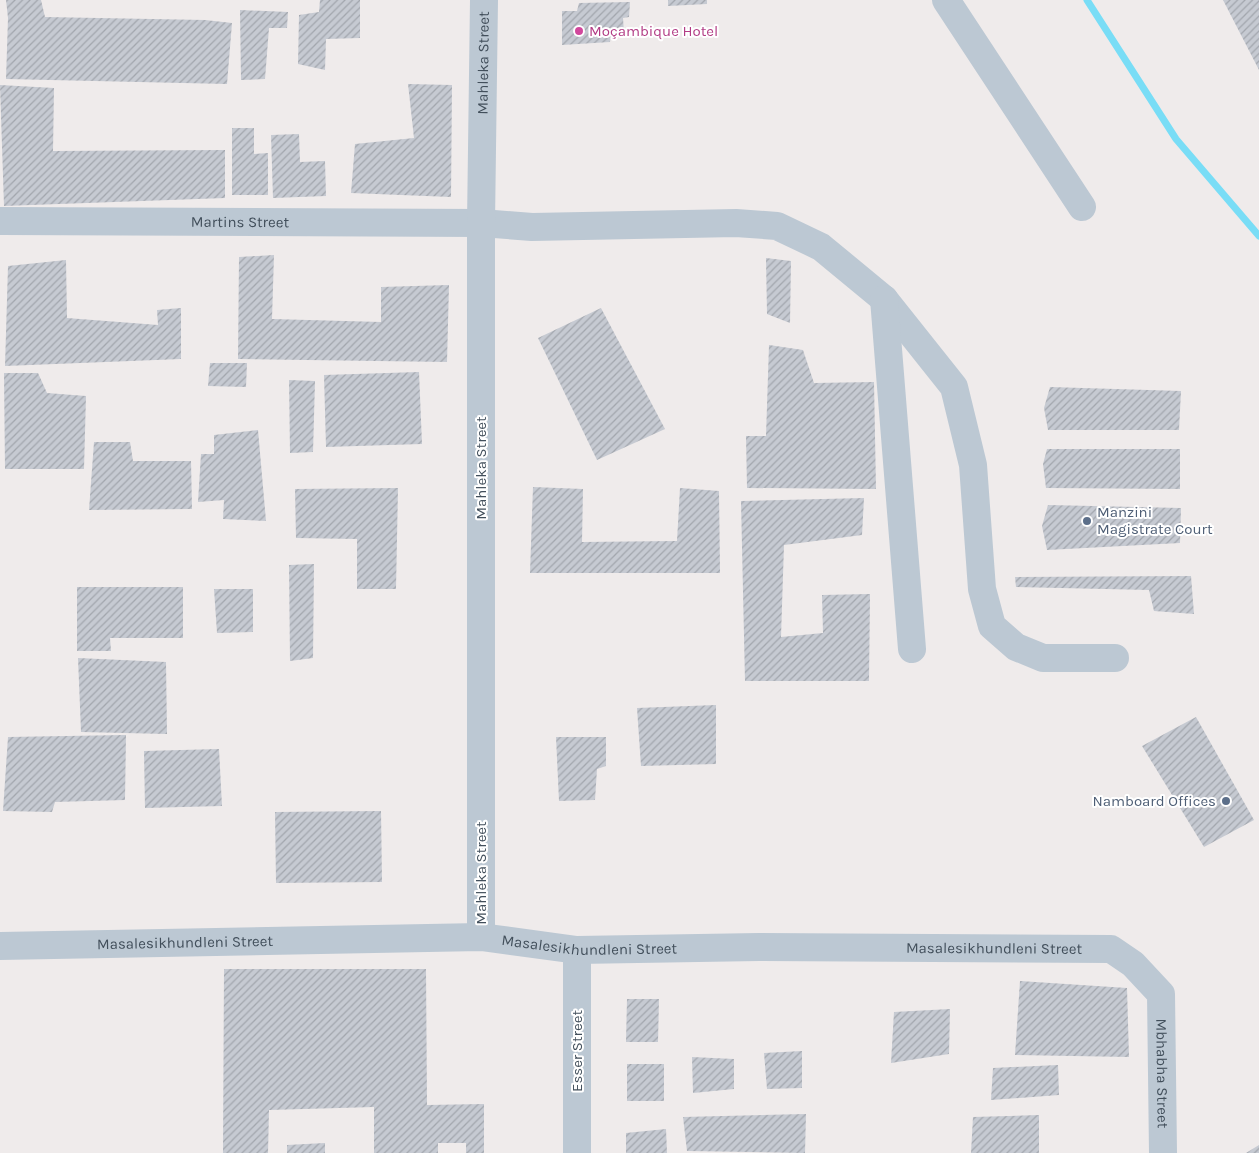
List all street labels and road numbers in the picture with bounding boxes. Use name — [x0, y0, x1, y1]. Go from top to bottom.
street label: Mahleka Street — [473, 11, 493, 115]
street label: Martins Street — [191, 213, 290, 231]
street label: Mahleka Street — [472, 416, 490, 520]
street label: Mahleka Street — [472, 821, 490, 925]
street label: Masalesikhundleni Street — [500, 931, 678, 959]
street label: Masalesikhundleni Street — [97, 932, 274, 953]
street label: Masalesikhundleni Street — [906, 939, 1083, 958]
street label: Esser Street — [568, 1010, 586, 1092]
street label: Mbhabha Street — [1152, 1018, 1172, 1129]

